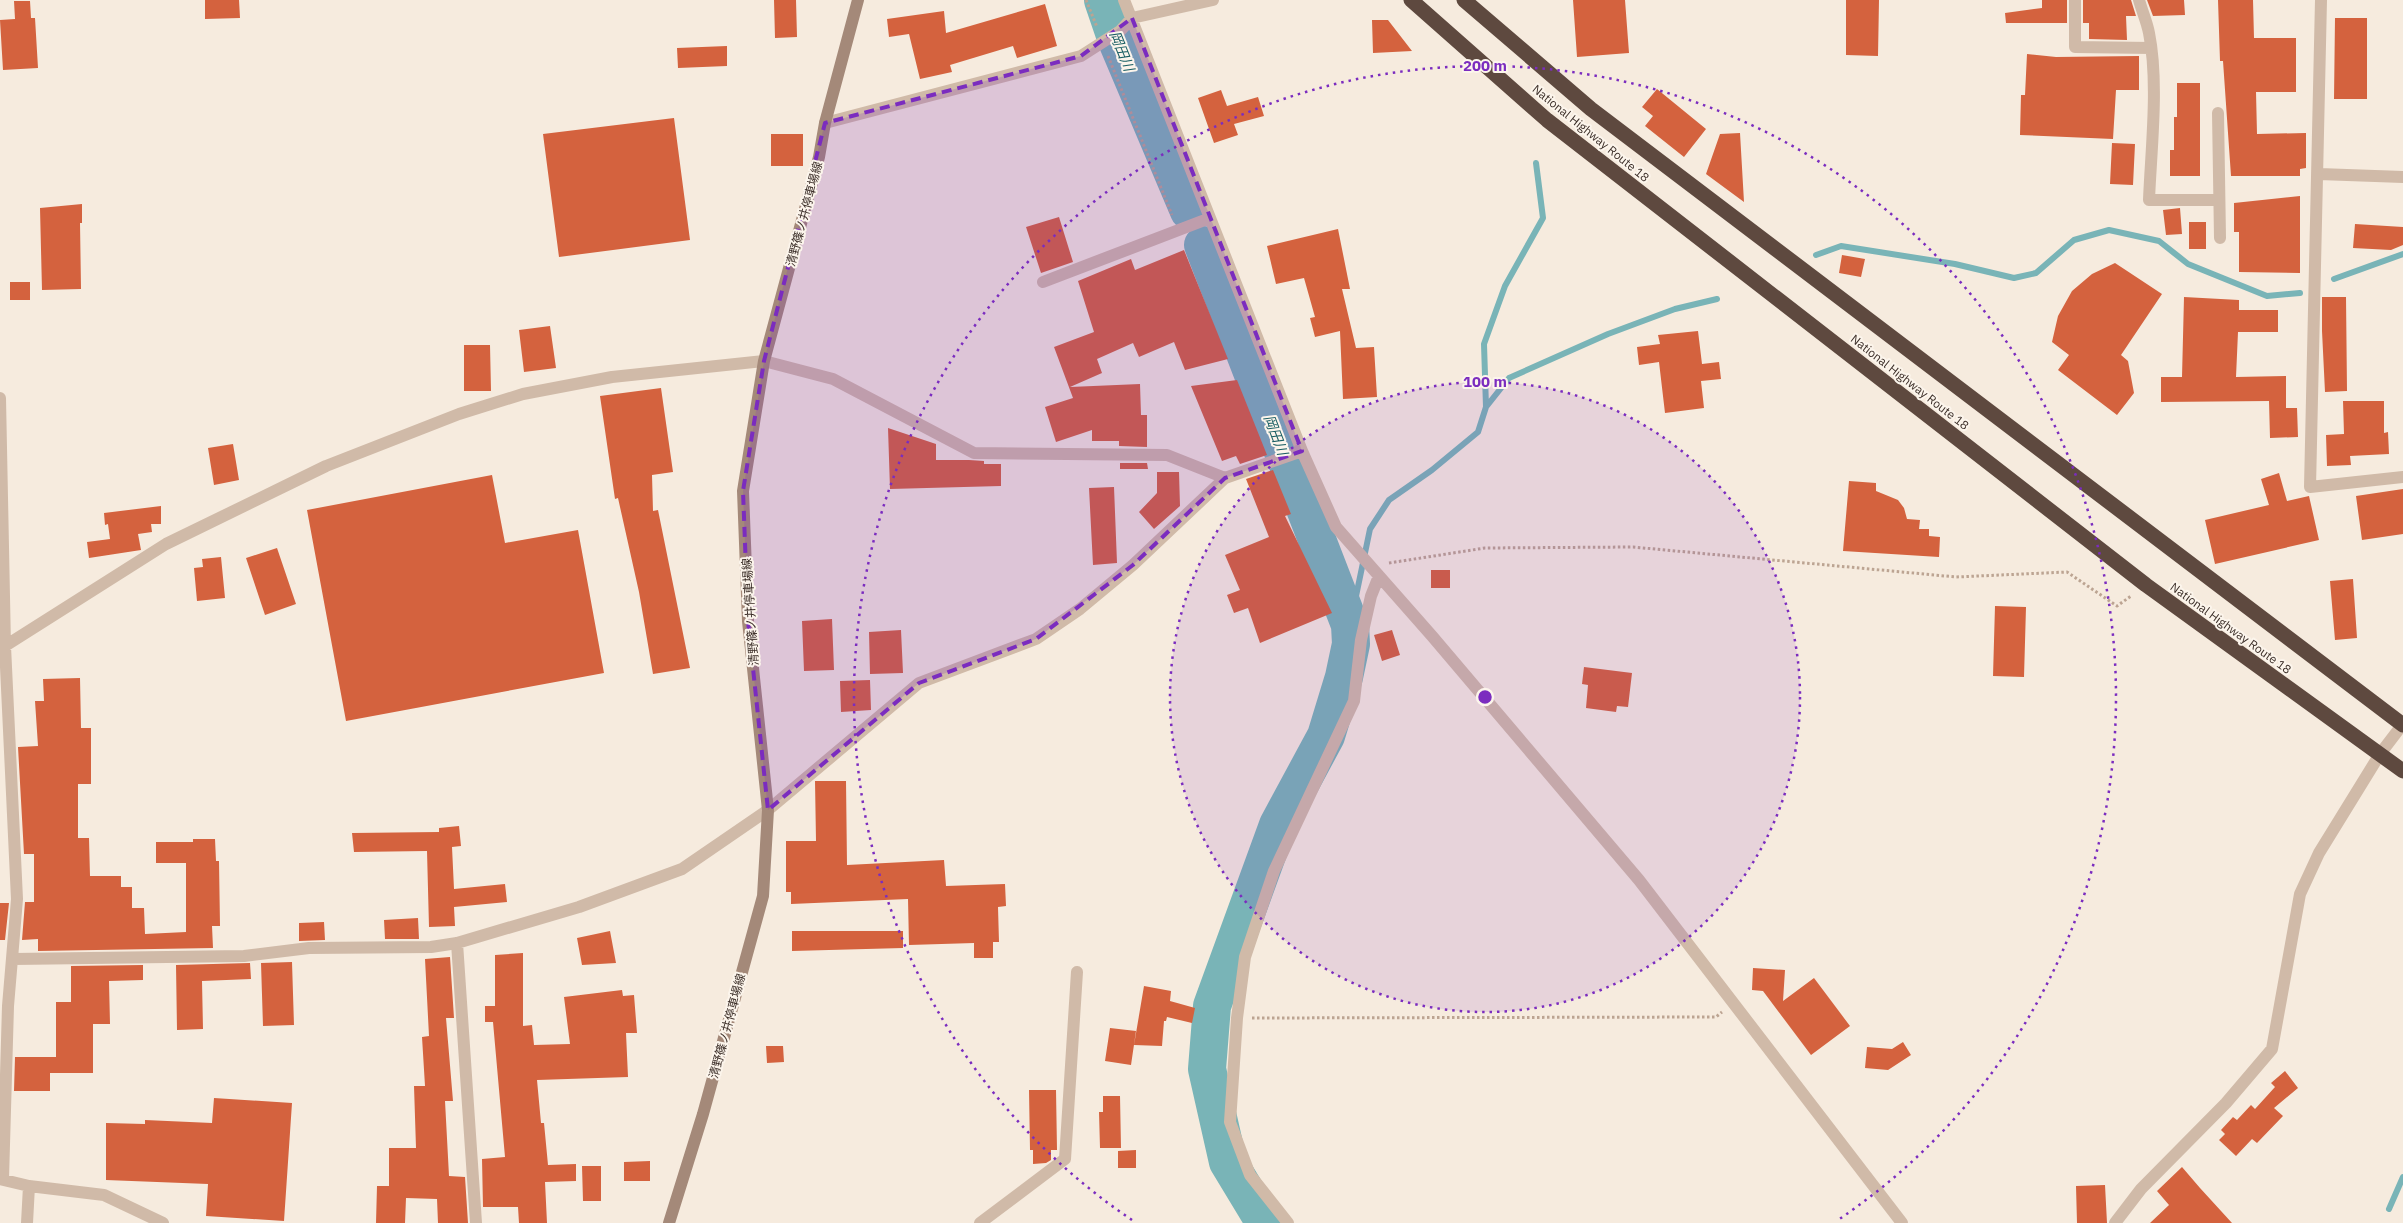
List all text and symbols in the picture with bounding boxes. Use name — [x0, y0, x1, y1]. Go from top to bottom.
water label: 岡田川 — [1106, 28, 1139, 76]
text: 200 m — [1463, 56, 1507, 75]
street label: National Highway Route 18 — [1530, 81, 1652, 185]
street label: 清野篠ノ井停車場線 — [783, 160, 825, 268]
street label: National Highway Route 18 — [1848, 331, 1972, 433]
text: 100 m — [1463, 372, 1507, 391]
water label: 岡田川 — [1260, 412, 1293, 460]
street label: 清野篠ノ井停車場線 — [739, 558, 761, 666]
street label: National Highway Route 18 — [2168, 579, 2294, 677]
centre of rings — [1476, 688, 1494, 706]
street label: 清野篠ノ井停車場線 — [706, 972, 748, 1080]

